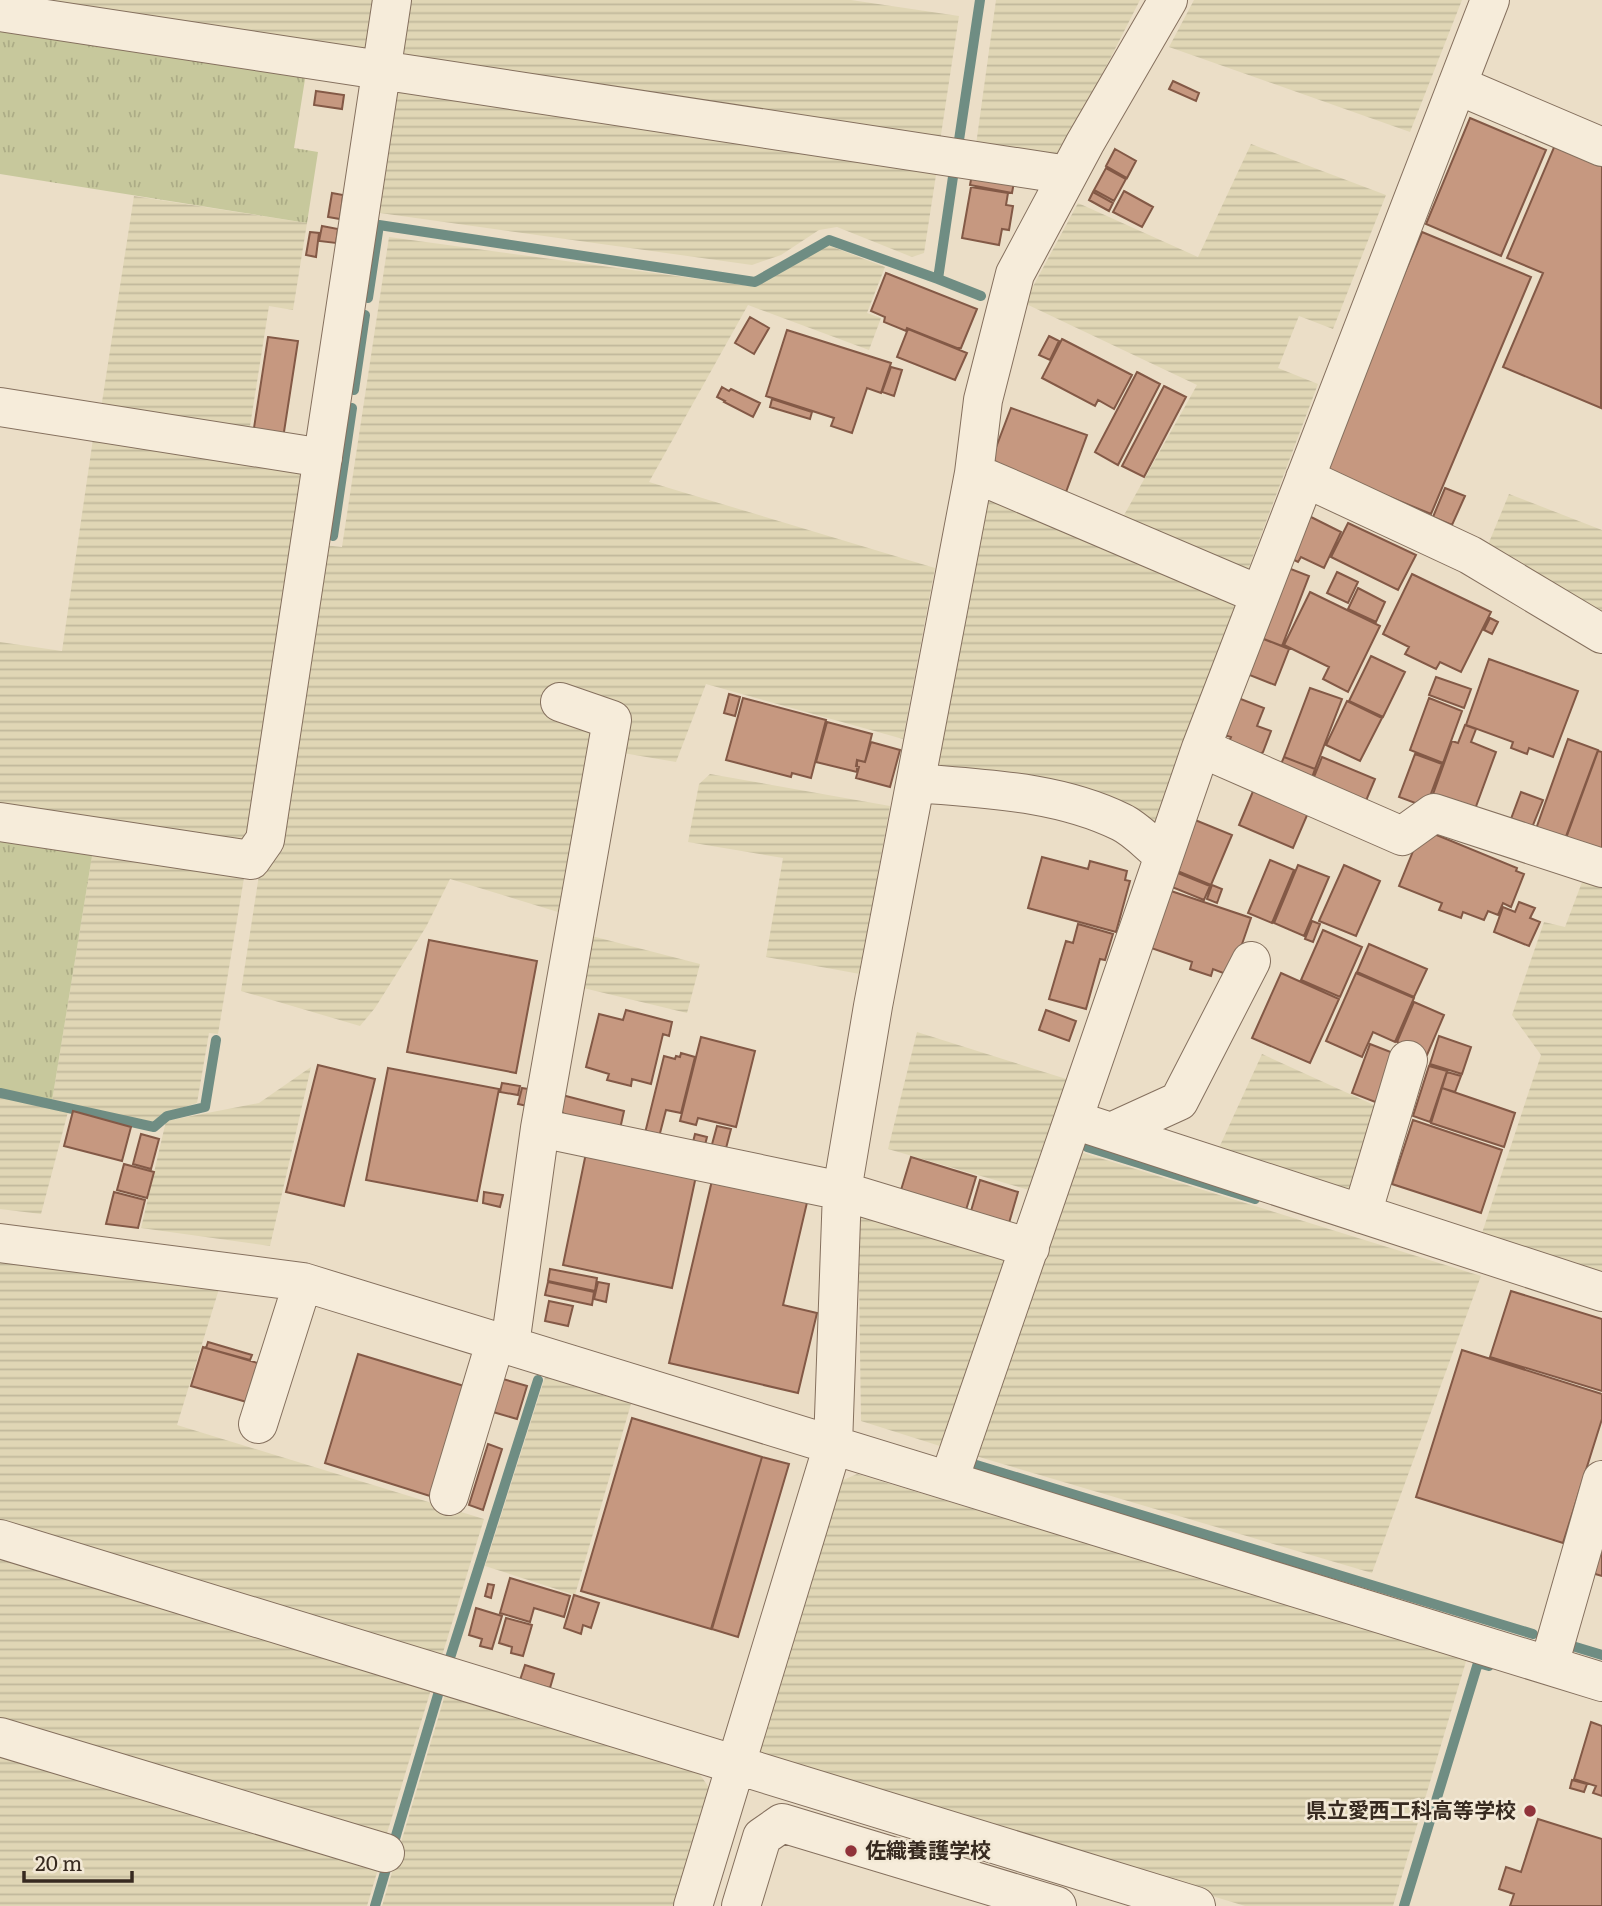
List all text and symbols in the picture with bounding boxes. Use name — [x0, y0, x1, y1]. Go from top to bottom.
place label: 県立愛西工科高等学校 — [1306, 1793, 1516, 1824]
marker: 県立愛西工科高等学校 — [1522, 1803, 1538, 1819]
place label: 佐織養護学校 — [865, 1833, 991, 1864]
scale bar — [24, 1840, 133, 1884]
marker: 佐織養護学校 — [843, 1843, 859, 1859]
text: 20 m — [35, 1846, 82, 1877]

